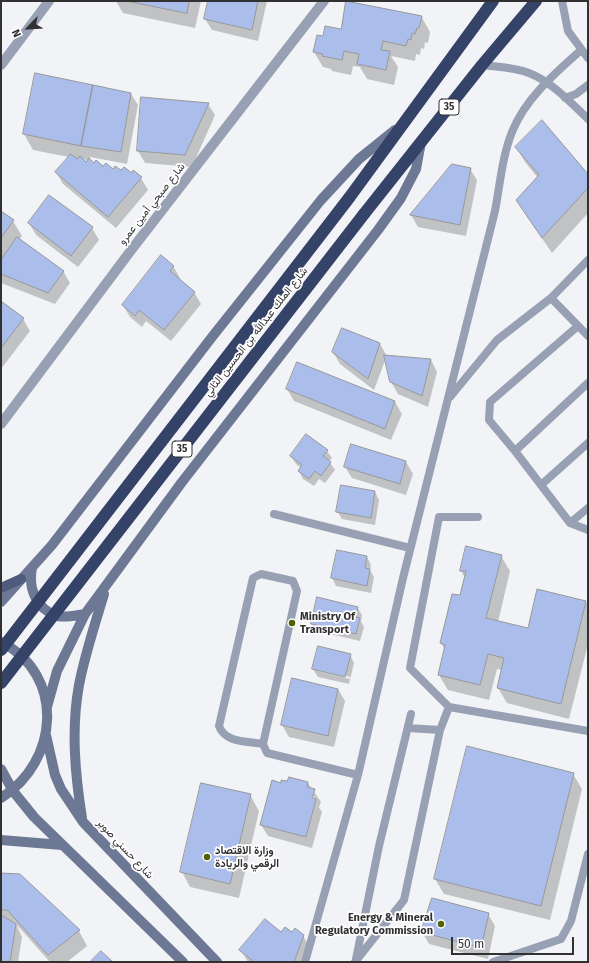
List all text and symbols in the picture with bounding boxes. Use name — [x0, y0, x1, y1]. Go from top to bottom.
north arrow — [8, 8, 48, 48]
text: N — [9, 27, 24, 39]
road number: 35 — [439, 99, 459, 115]
street label: شارع صبحي أمين عمرو — [116, 160, 188, 248]
street label: شارع الملك عبدالله بن الحسين الثاني — [201, 265, 311, 399]
road number: 35 — [172, 441, 192, 457]
place label: Ministry Of Transport — [300, 610, 355, 636]
marker: Ministry Of Transport — [287, 618, 297, 628]
street label: شارع حسني صوبر — [94, 816, 156, 882]
place label: وزارة الاقتصاد الرقمي والريادة — [215, 844, 279, 870]
marker: وزارة الاقتصاد الرقمي والريادة — [202, 852, 212, 862]
place label: Energy & Mineral Regulatory Commission — [315, 911, 433, 937]
marker: Energy & Mineral Regulatory Commission — [436, 919, 446, 929]
scale bar — [453, 929, 576, 955]
text: 50 m — [458, 937, 484, 951]

